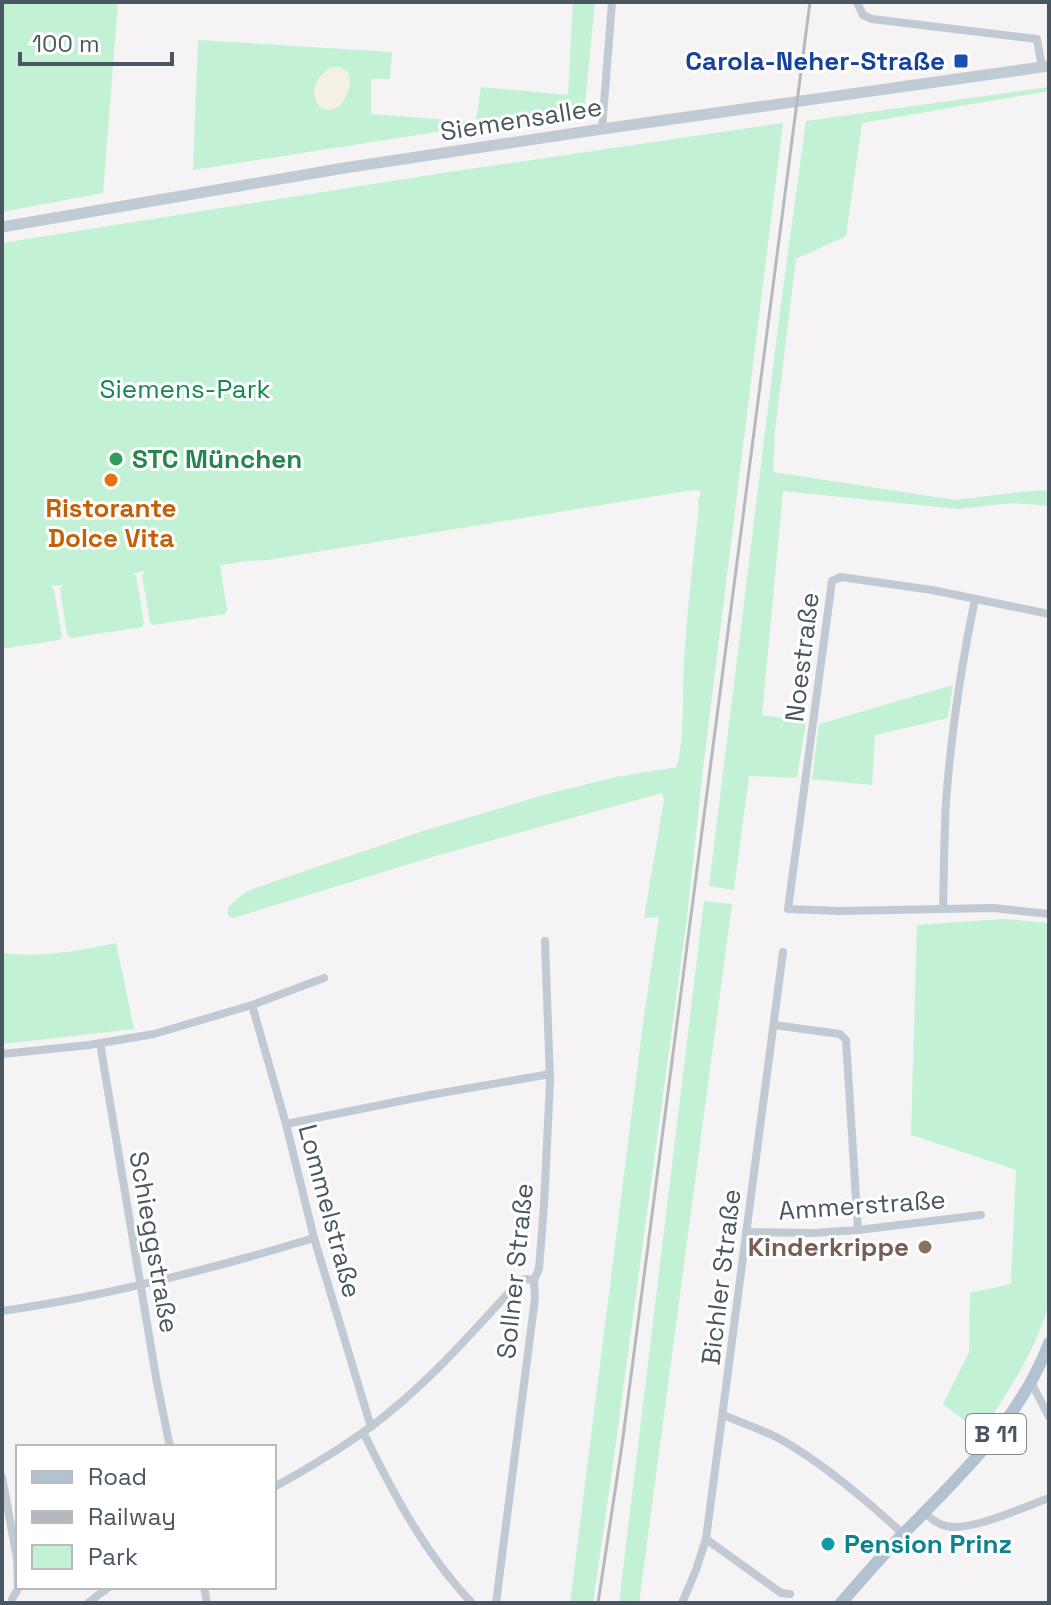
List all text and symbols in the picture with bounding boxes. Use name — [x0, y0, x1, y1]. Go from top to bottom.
scale bar — [20, 16, 172, 66]
text: 100 m — [32, 28, 100, 59]
place label: Carola-Neher-Straße — [685, 44, 945, 78]
marker: Carola-Neher-Straße — [952, 52, 970, 70]
street label: Siemensallee — [438, 89, 604, 149]
park label: Siemens-Park — [100, 372, 271, 406]
place label: STC München — [132, 442, 302, 476]
marker: STC München — [107, 450, 125, 468]
marker: Ristorante Dolce Vita — [102, 471, 120, 489]
place label: Ristorante Dolce Vita — [45, 491, 177, 555]
street label: Noestraße — [777, 590, 827, 724]
street label: Lommelstraße — [291, 1121, 369, 1301]
street label: Schieggstraße — [121, 1148, 187, 1336]
street label: Sollner Straße — [489, 1181, 541, 1361]
street label: Ammerstraße — [777, 1182, 947, 1228]
street label: Bichler Straße — [693, 1187, 749, 1367]
place label: Kinderkrippe — [748, 1230, 909, 1264]
marker: Kinderkrippe — [916, 1238, 934, 1256]
road number: B 11 — [966, 1414, 1026, 1454]
legend — [16, 1445, 276, 1589]
text: Road — [88, 1461, 147, 1492]
text: Railway — [88, 1501, 176, 1532]
place label: Pension Prinz — [844, 1527, 1012, 1561]
marker: Pension Prinz — [819, 1535, 837, 1553]
text: Park — [88, 1541, 138, 1572]

